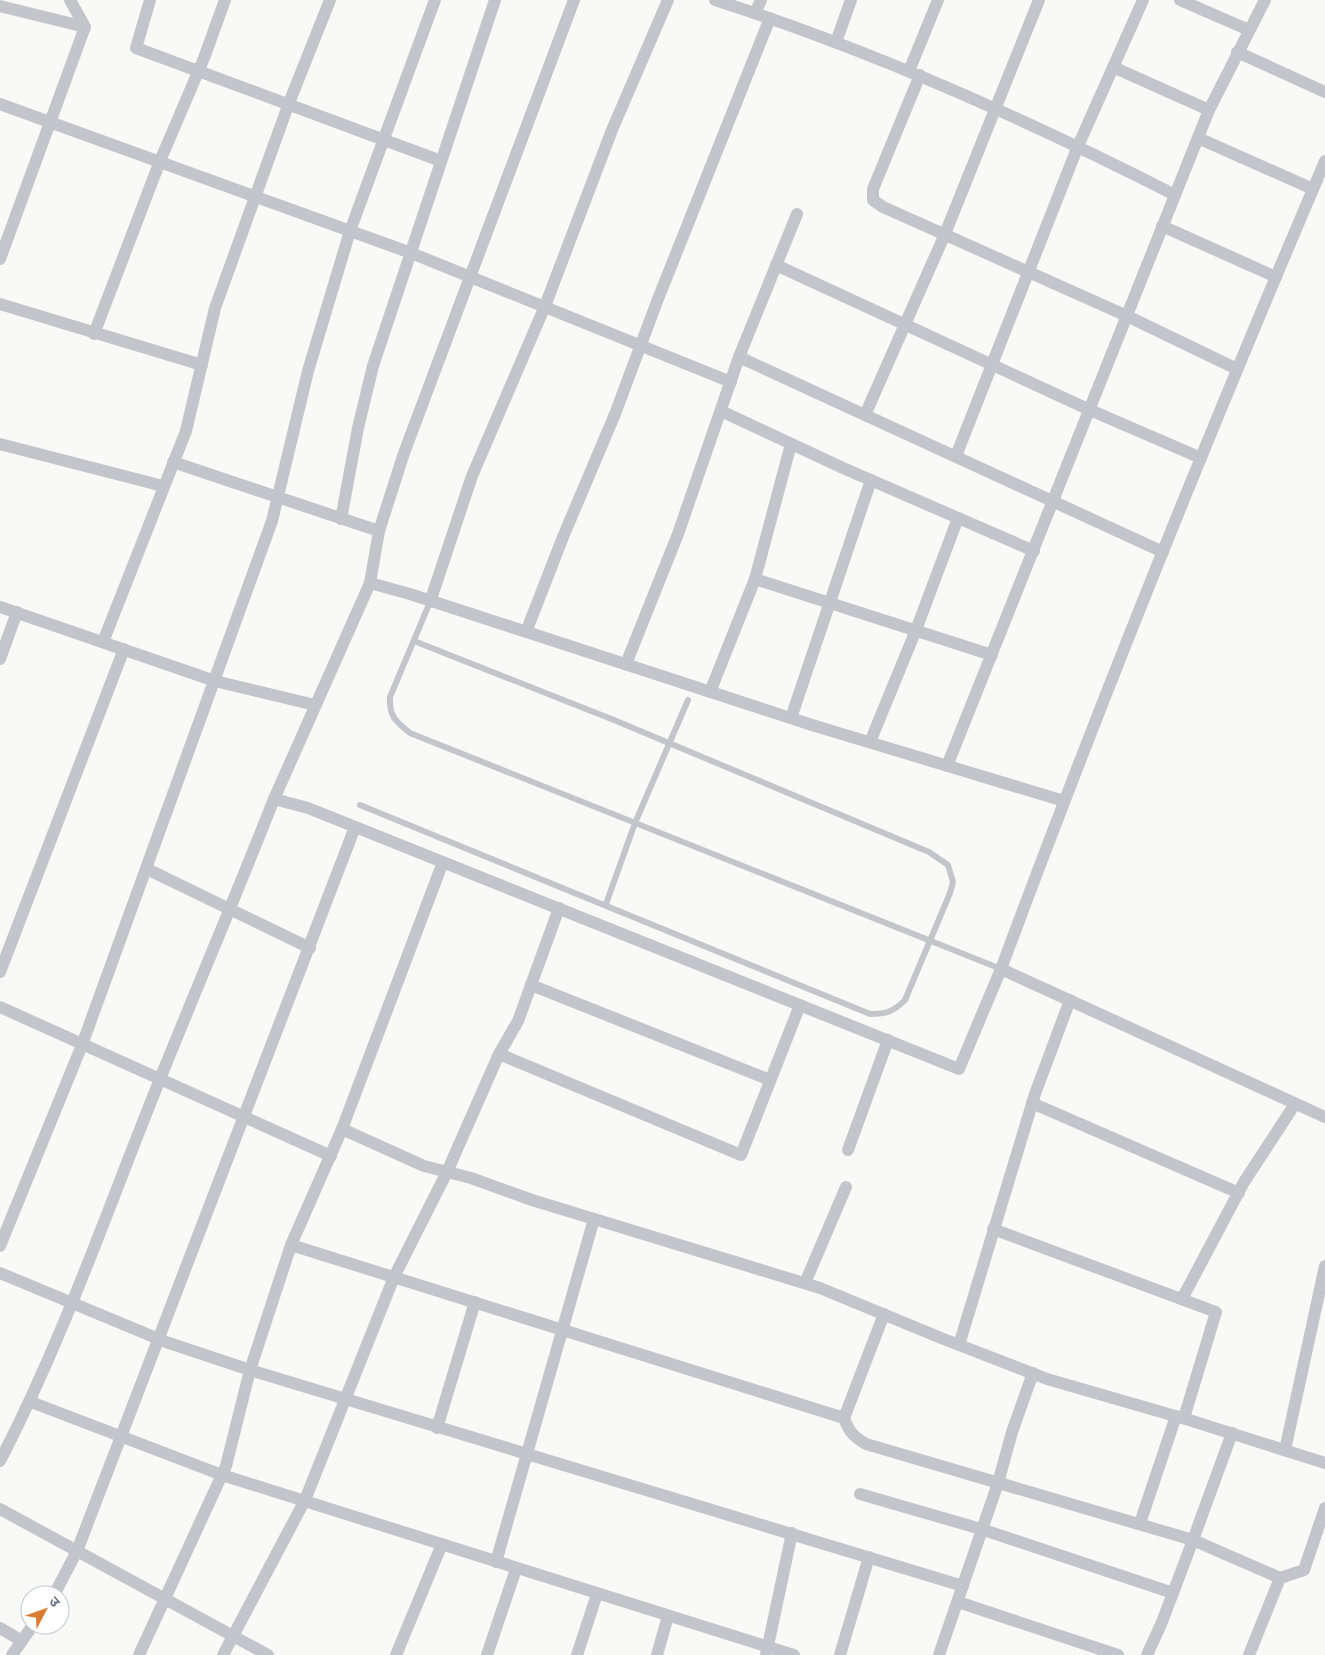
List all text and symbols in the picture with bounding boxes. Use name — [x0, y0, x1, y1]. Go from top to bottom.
north arrow — [20, 1585, 70, 1635]
text: उ — [46, 1593, 64, 1610]

